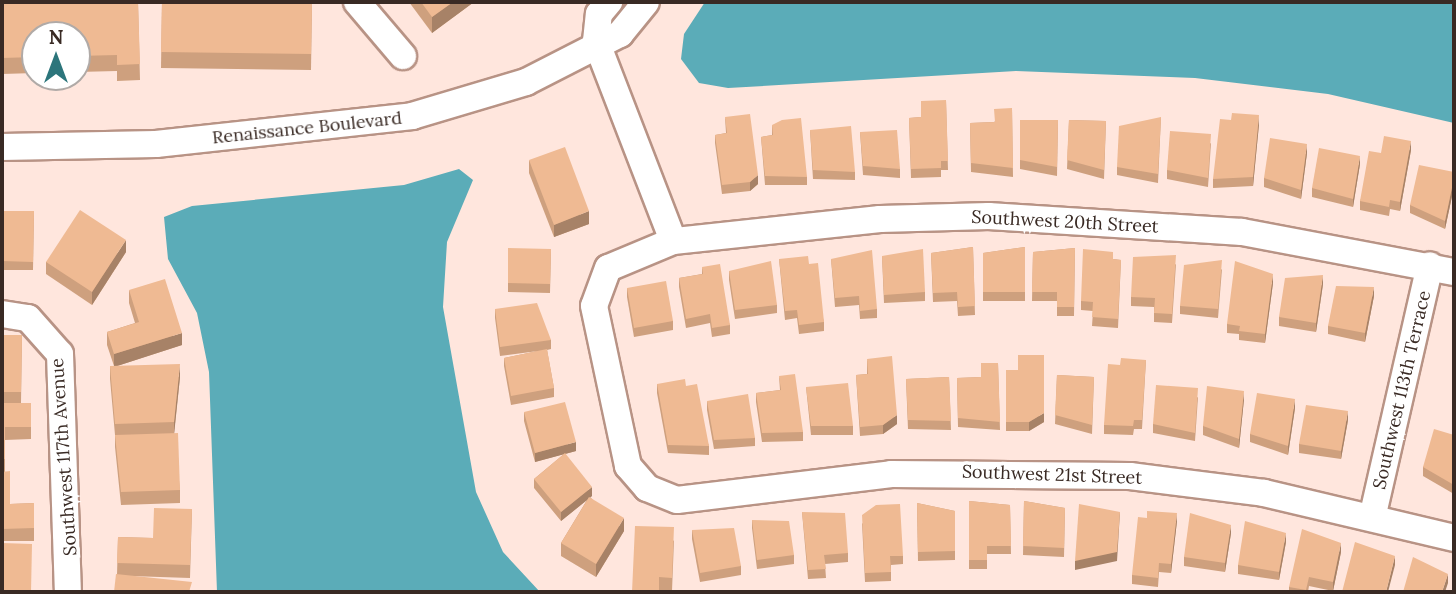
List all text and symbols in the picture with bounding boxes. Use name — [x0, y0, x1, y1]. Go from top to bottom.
north arrow — [21, 21, 91, 91]
text: N — [49, 25, 63, 49]
street label: Renaissance Boulevard — [211, 107, 403, 149]
street label: Southwest 20th Street — [971, 206, 1159, 238]
street label: Southwest 113th Terrace — [1369, 289, 1435, 491]
street label: Southwest 117th Avenue — [46, 357, 82, 557]
street label: Southwest 21st Street — [961, 461, 1143, 489]

